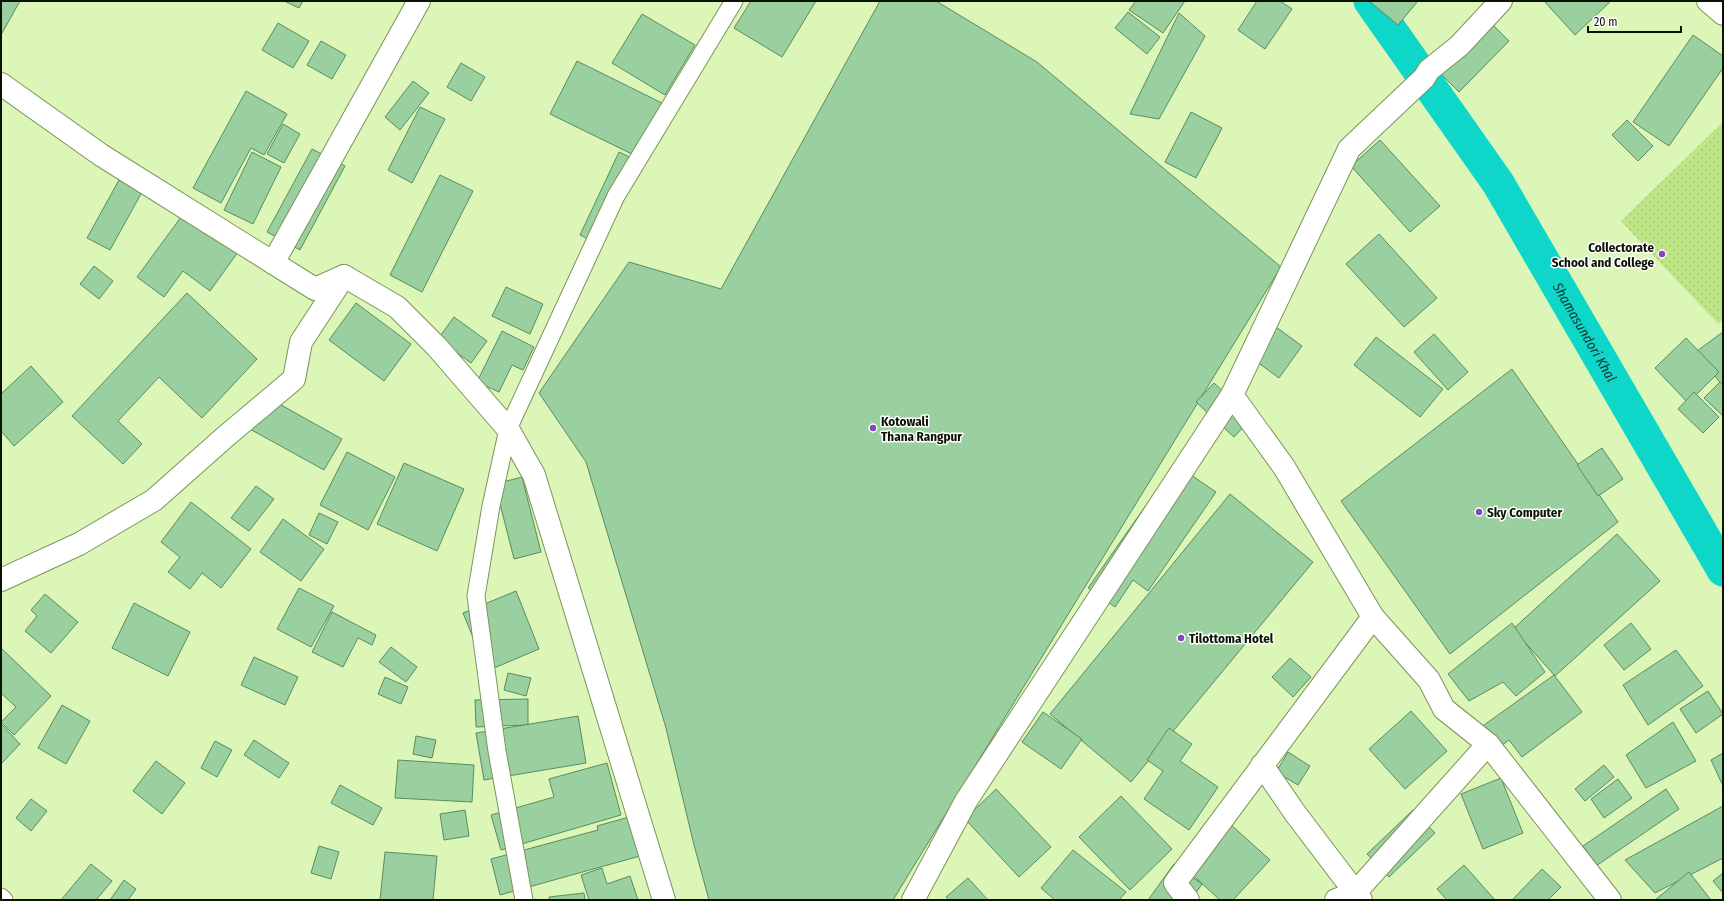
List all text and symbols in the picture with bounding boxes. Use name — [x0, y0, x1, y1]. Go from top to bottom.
scale bar — [1588, 8, 1681, 34]
text: 20 m — [1594, 15, 1618, 29]
place label: Collectorate School and College — [1552, 240, 1654, 270]
marker: Collectorate School and College — [1657, 249, 1667, 259]
water label: Shamasundori Khal — [1549, 279, 1620, 385]
place label: Kotowali Thana Rangpur — [881, 414, 962, 444]
marker: Kotowali Thana Rangpur — [868, 423, 878, 433]
place label: Sky Computer — [1487, 505, 1562, 520]
marker: Sky Computer — [1474, 507, 1484, 517]
place label: Tilottoma Hotel — [1189, 631, 1274, 646]
marker: Tilottoma Hotel — [1176, 633, 1186, 643]

